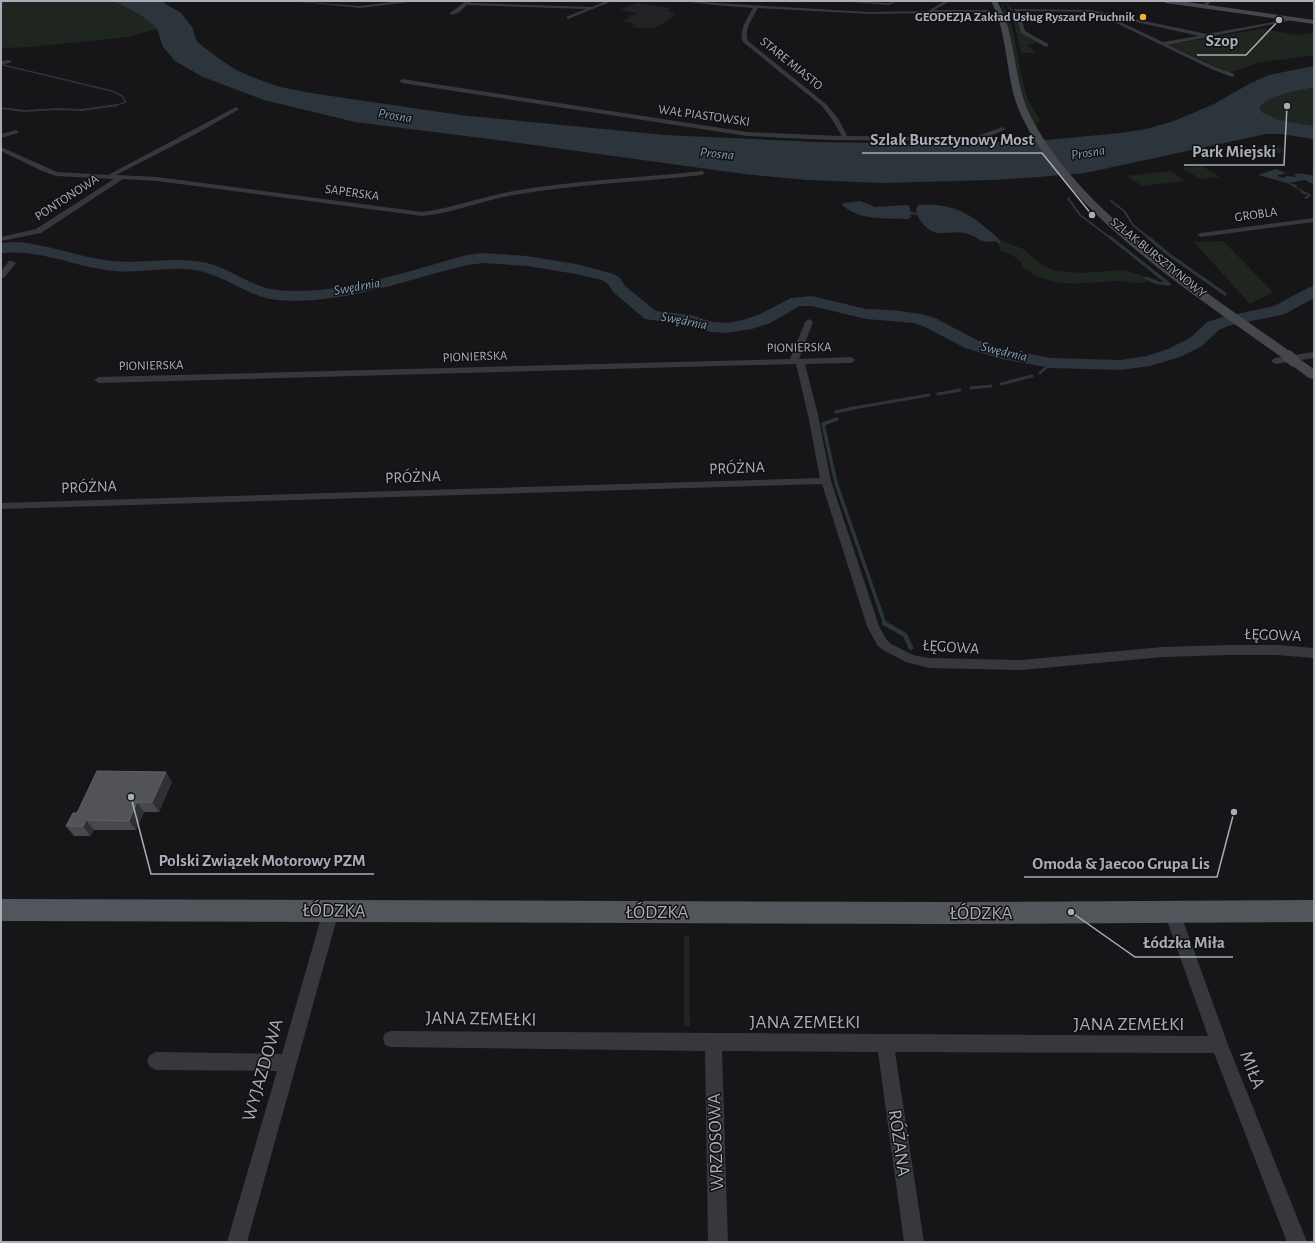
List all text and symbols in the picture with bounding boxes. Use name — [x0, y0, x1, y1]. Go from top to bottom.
place label: GEODEZJA Zakład Usług Ryszard Pruchnik — [915, 11, 1136, 24]
marker: GEODEZJA Zakład Usług Ryszard Pruchnik — [1138, 12, 1148, 22]
callout: Szop — [1197, 26, 1246, 55]
text: Szop — [1206, 32, 1239, 49]
street label: STARE MIASTO — [757, 35, 825, 93]
street label: WAŁ PIASTOWSKI — [657, 103, 751, 129]
water label: Prosna — [377, 106, 413, 126]
callout: Szlak Bursztynowy Most — [862, 124, 1042, 153]
text: Szlak Bursztynowy Most — [870, 131, 1034, 149]
callout: Park Miejski — [1184, 136, 1284, 165]
water label: Prosna — [1070, 143, 1106, 163]
text: Park Miejski — [1192, 143, 1276, 161]
water label: Prosna — [699, 145, 735, 163]
street label: PONTONOWA — [33, 172, 102, 223]
street label: SAPERSKA — [324, 183, 380, 203]
street label: GROBLA — [1234, 206, 1279, 224]
street label: SZLAK BURSZTYNOWY — [1108, 216, 1208, 301]
water label: Swędrnia — [333, 276, 381, 298]
water label: Swędrnia — [660, 310, 708, 332]
water label: Swędrnia — [979, 340, 1029, 364]
street label: PIONIERSKA — [766, 341, 832, 355]
street label: PIONIERSKA — [442, 349, 508, 365]
street label: PIONIERSKA — [118, 359, 184, 373]
street label: PRÓŻNA — [709, 457, 765, 477]
street label: PRÓŻNA — [385, 466, 441, 486]
street label: PRÓŻNA — [61, 476, 117, 496]
street label: ŁĘGOWA — [1244, 626, 1302, 644]
street label: ŁĘGOWA — [922, 637, 980, 657]
callout: Polski Związek Motorowy PZM — [151, 845, 374, 874]
callout: Omoda & Jaecoo Grupa Lis — [1024, 848, 1217, 877]
text: Polski Związek Motorowy PZM — [158, 852, 366, 870]
text: Omoda & Jaecoo Grupa Lis — [1032, 855, 1210, 872]
street label: ŁÓDZKA — [302, 899, 366, 921]
street label: ŁÓDZKA — [625, 901, 689, 922]
street label: ŁÓDZKA — [949, 902, 1013, 923]
callout: Łódzka Miła — [1135, 928, 1233, 957]
text: Łódzka Miła — [1142, 934, 1225, 951]
street label: JANA ZEMEŁKI — [425, 1009, 537, 1029]
street label: JANA ZEMEŁKI — [750, 1013, 860, 1032]
street label: JANA ZEMEŁKI — [1074, 1015, 1184, 1034]
street label: WYJAZDOWA — [239, 1017, 287, 1123]
street label: MIŁA — [1236, 1048, 1268, 1092]
street label: WRZOSOWA — [705, 1093, 727, 1191]
street label: RÓŻANA — [885, 1108, 915, 1178]

